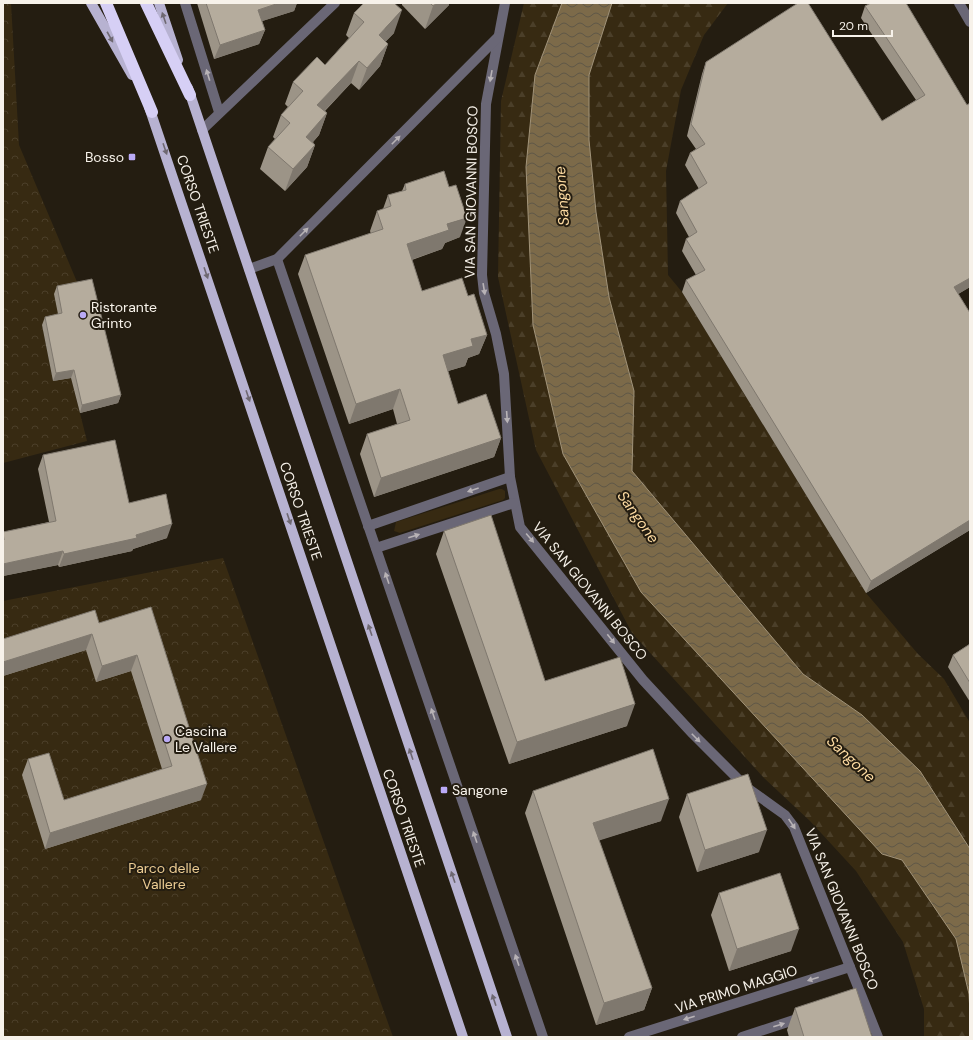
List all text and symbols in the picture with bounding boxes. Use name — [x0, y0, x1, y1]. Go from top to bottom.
one-way arrow — [161, 12, 167, 24]
scale bar — [833, 12, 892, 38]
text: 20 m — [839, 18, 868, 34]
one-way arrow — [107, 31, 114, 43]
one-way arrow — [205, 69, 211, 81]
one-way arrow — [488, 70, 494, 82]
street label: VIA SAN GIOVANNI BOSCO — [460, 105, 482, 279]
one-way arrow — [391, 135, 401, 145]
one-way arrow — [162, 144, 168, 156]
place label: Bosso — [85, 148, 124, 166]
marker: Bosso — [127, 152, 137, 162]
street label: CORSO TRIESTE — [173, 152, 223, 256]
water label: Sangone — [550, 165, 574, 226]
one-way arrow — [299, 227, 309, 237]
one-way arrow — [203, 267, 209, 279]
one-way arrow — [481, 283, 487, 295]
place label: Ristorante Grinto — [91, 298, 157, 332]
marker: Ristorante Grinto — [78, 310, 88, 320]
one-way arrow — [245, 390, 251, 402]
one-way arrow — [503, 411, 510, 423]
street label: CORSO TRIESTE — [276, 459, 326, 563]
one-way arrow — [467, 487, 479, 493]
water label: Sangone — [613, 487, 664, 548]
one-way arrow — [286, 513, 292, 525]
street label: VIA SAN GIOVANNI BOSCO — [529, 518, 651, 664]
one-way arrow — [408, 533, 420, 539]
one-way arrow — [525, 533, 534, 544]
one-way arrow — [383, 572, 389, 584]
one-way arrow — [367, 624, 373, 636]
one-way arrow — [607, 634, 615, 645]
one-way arrow — [430, 708, 436, 720]
place label: Cascina Le Vallere — [175, 722, 237, 756]
water label: Sangone — [822, 731, 880, 787]
one-way arrow — [691, 733, 701, 743]
marker: Cascina Le Vallere — [162, 734, 172, 744]
one-way arrow — [408, 747, 414, 759]
street label: CORSO TRIESTE — [379, 766, 429, 870]
place label: Sangone — [452, 781, 508, 799]
marker: Sangone — [439, 785, 449, 795]
one-way arrow — [788, 819, 796, 830]
street label: VIA SAN GIOVANNI BOSCO — [801, 826, 883, 993]
one-way arrow — [472, 831, 478, 843]
park label: Parco delle Vallere — [128, 859, 200, 893]
one-way arrow — [450, 870, 456, 882]
one-way arrow — [514, 954, 520, 966]
street label: VIA PRIMO MAGGIO — [673, 961, 800, 1017]
one-way arrow — [807, 976, 819, 982]
one-way arrow — [491, 994, 497, 1006]
one-way arrow — [683, 1015, 695, 1021]
one-way arrow — [773, 1022, 785, 1028]

